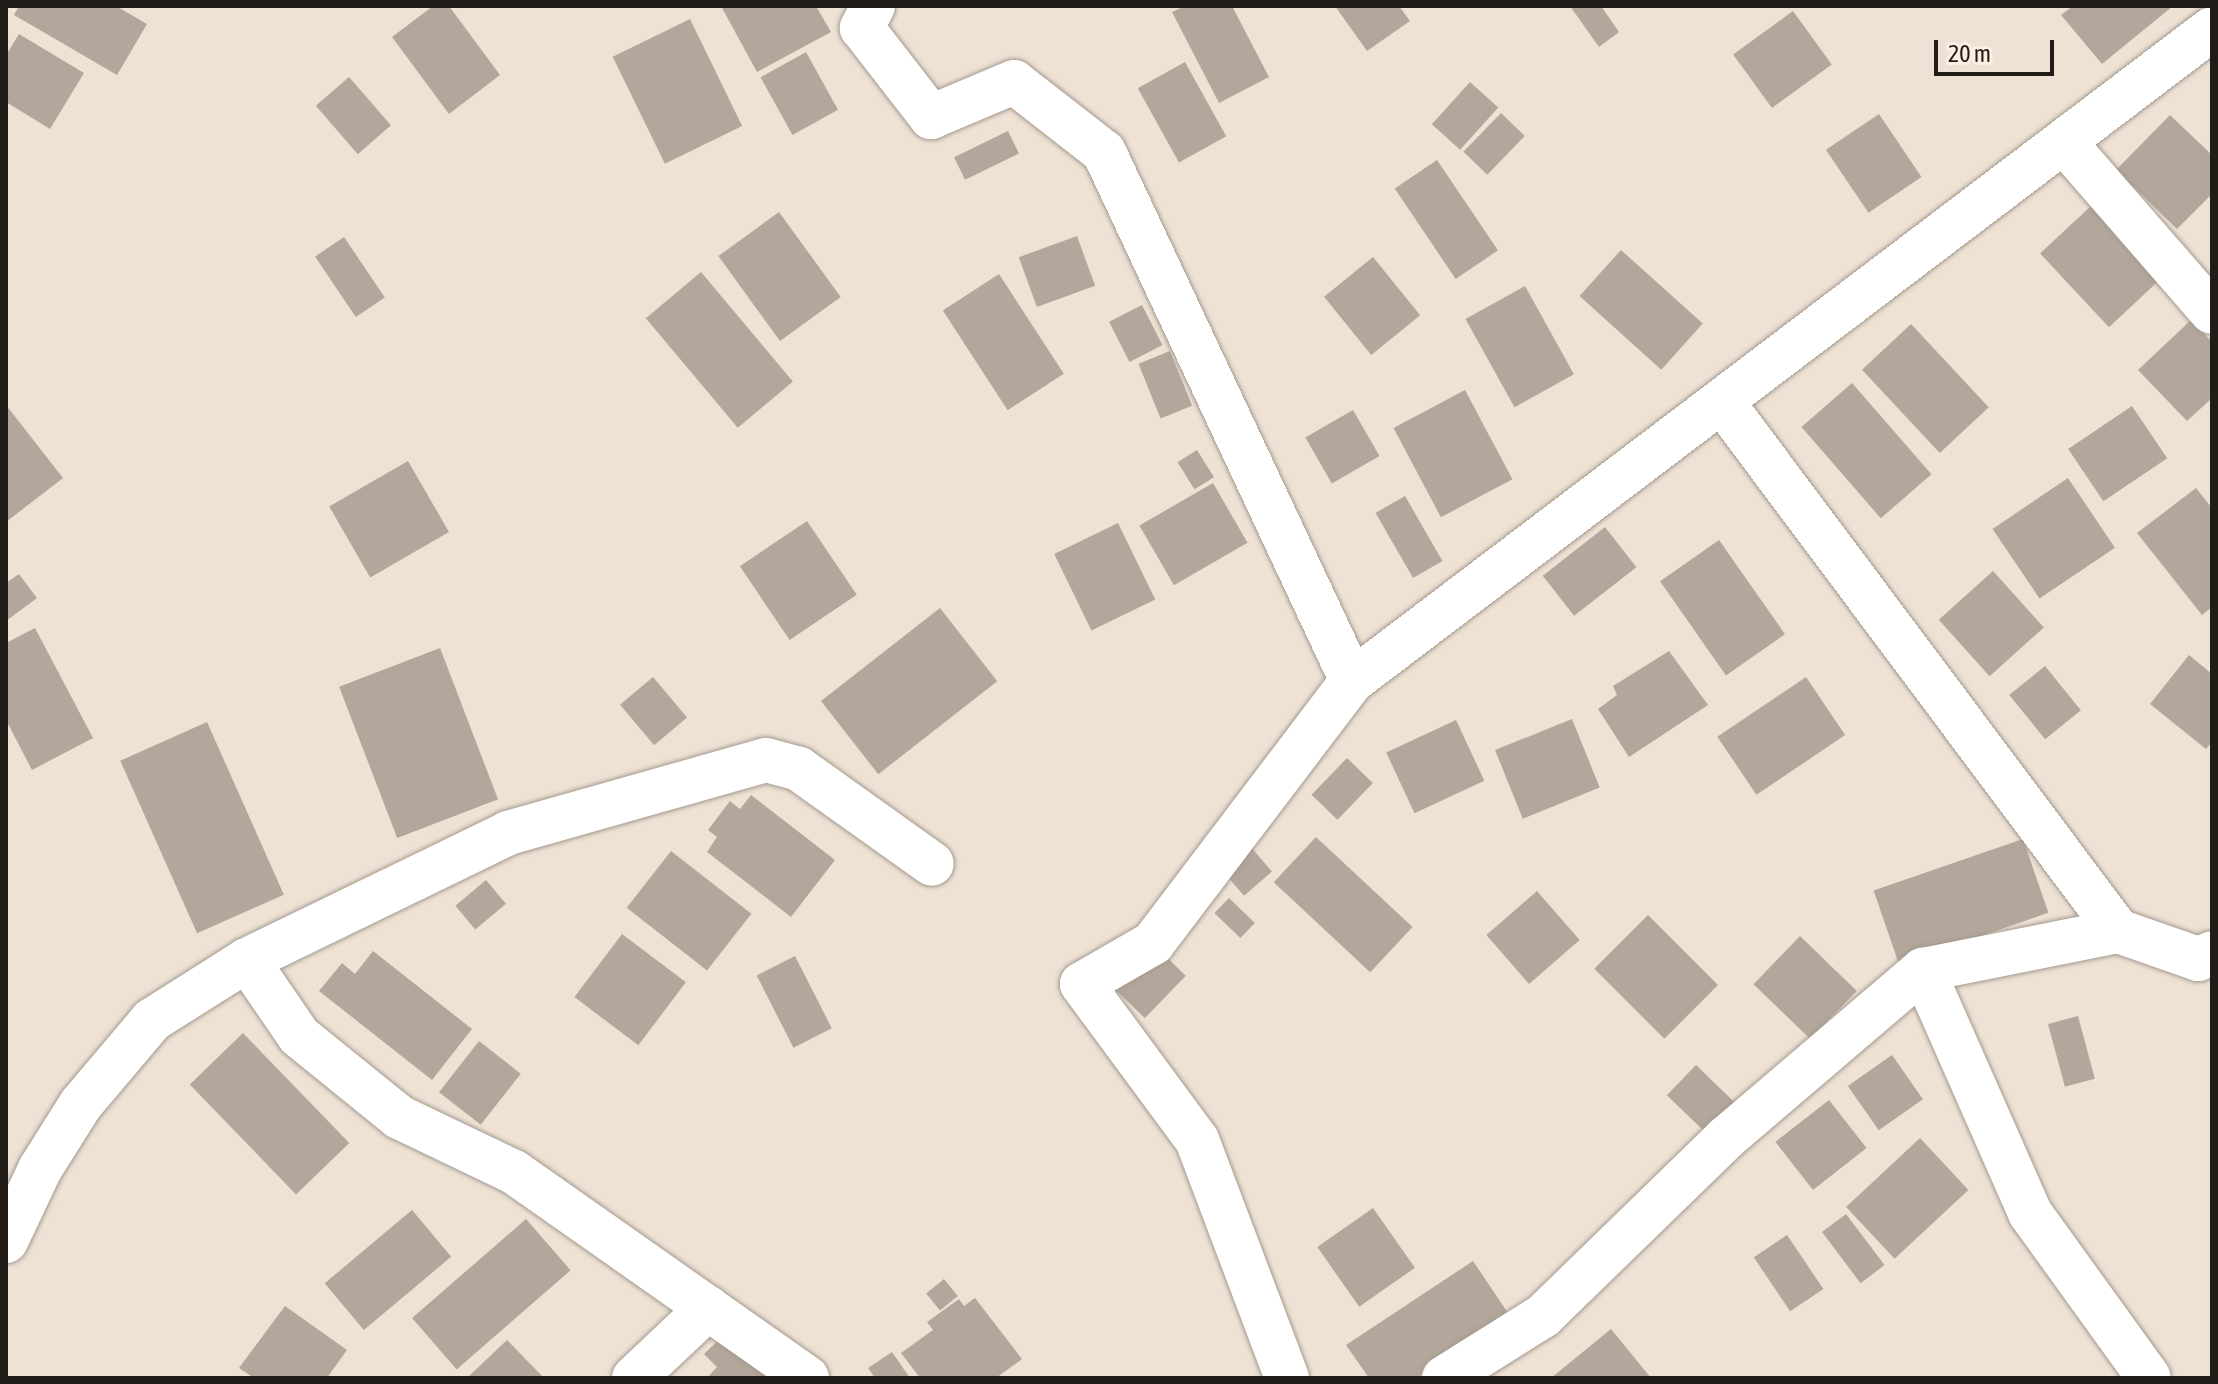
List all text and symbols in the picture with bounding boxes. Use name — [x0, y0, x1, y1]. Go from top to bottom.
scale bar — [1938, 24, 2058, 74]
text: 20 m — [1948, 40, 1991, 67]

